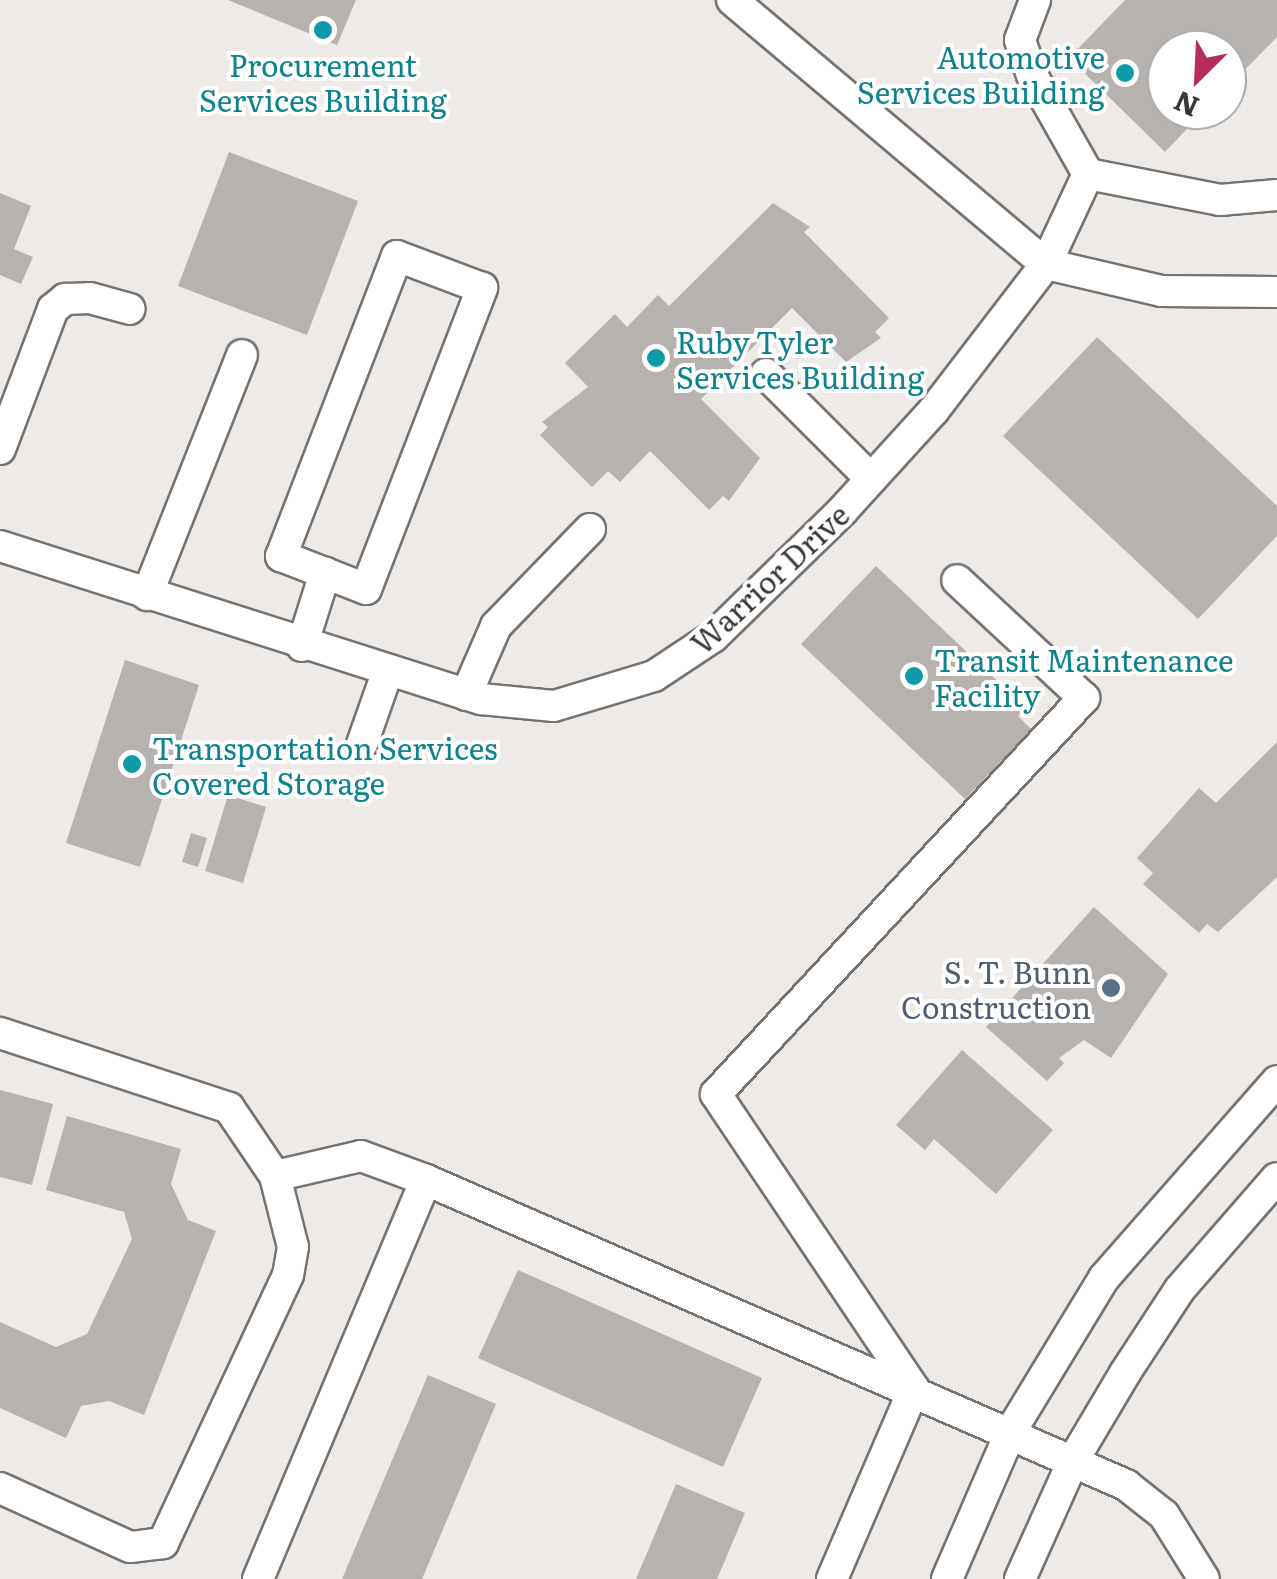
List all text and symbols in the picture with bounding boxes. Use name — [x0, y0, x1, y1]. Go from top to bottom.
marker: Procurement Services Building — [312, 19, 334, 41]
north arrow — [1147, 30, 1247, 130]
place label: Automotive Services Building — [857, 38, 1105, 108]
place label: Procurement Services Building — [199, 46, 447, 116]
marker: Automotive Services Building — [1114, 62, 1136, 84]
text: N — [1166, 82, 1205, 130]
place label: Ruby Tyler Services Building — [676, 323, 924, 394]
marker: Ruby Tyler Services Building — [645, 347, 667, 369]
street label: Warrior Drive — [683, 496, 855, 660]
place label: Transit Maintenance Facility — [934, 641, 1233, 712]
marker: Transit Maintenance Facility — [903, 665, 925, 687]
place label: Transportation Services Covered Storage — [152, 729, 498, 800]
marker: Transportation Services Covered Storage — [121, 753, 143, 775]
place label: S. T. Bunn Construction — [901, 953, 1091, 1024]
marker: S. T. Bunn Construction — [1100, 977, 1122, 999]

